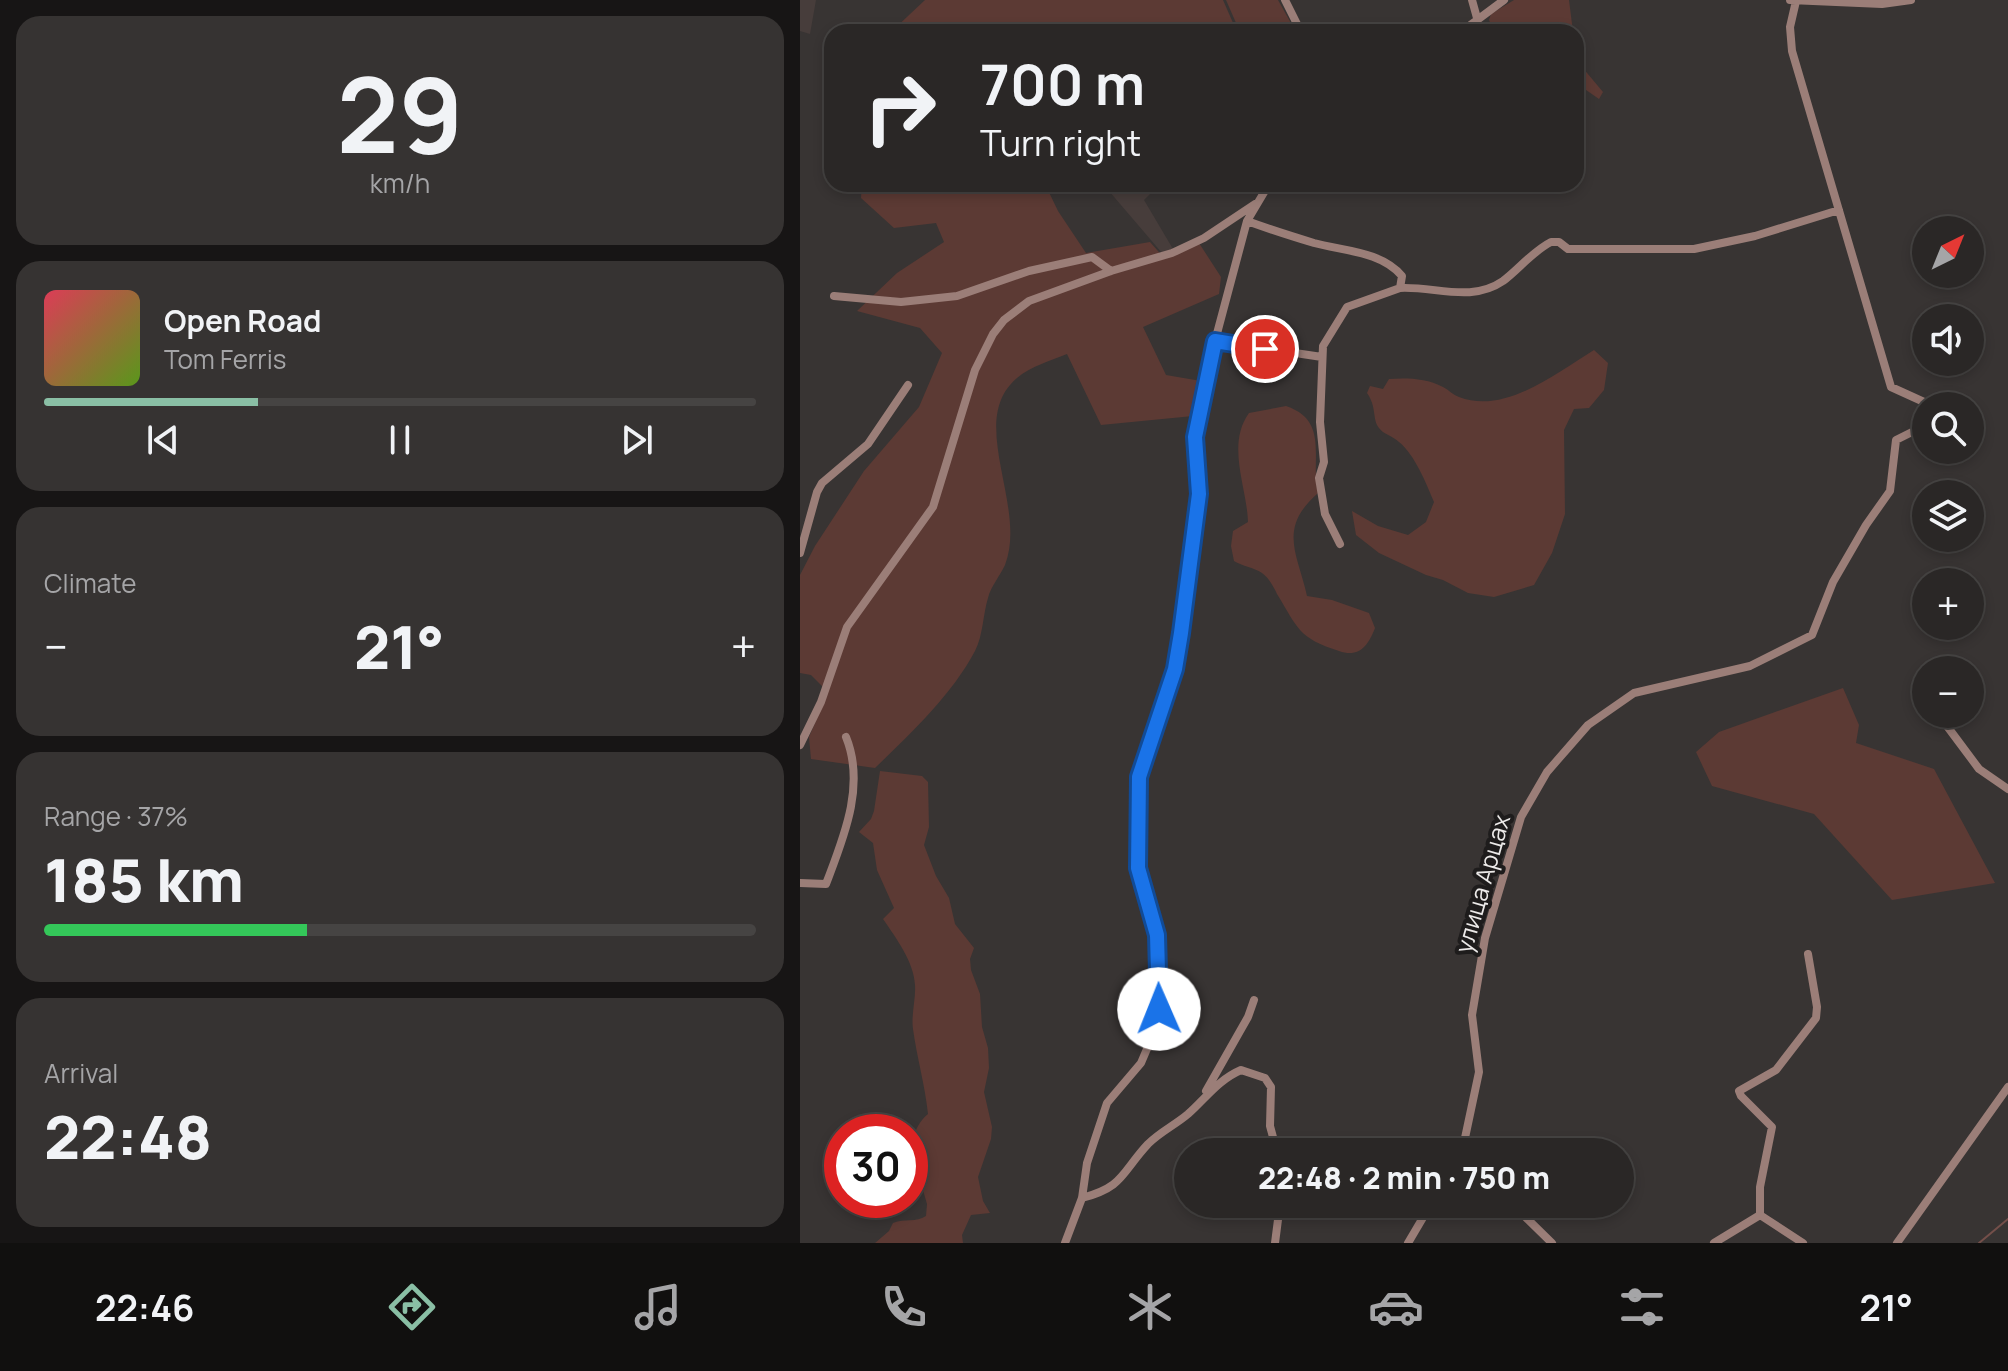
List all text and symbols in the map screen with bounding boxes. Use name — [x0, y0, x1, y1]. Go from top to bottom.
text: 29 — [337, 42, 463, 184]
text: 700 m — [980, 45, 1145, 122]
icon: right — [848, 56, 952, 160]
text: Turn right — [980, 118, 1141, 167]
text: km/h — [370, 165, 430, 201]
north arrow — [1912, 216, 1984, 288]
map controls — [1912, 216, 1984, 728]
text: Open Road — [164, 300, 321, 341]
button: sound — [1912, 304, 1984, 376]
pin — [1231, 315, 1299, 383]
icon: arrive — [1243, 327, 1287, 371]
text: Tom Ferris — [164, 341, 286, 377]
button: search — [1912, 392, 1984, 464]
icon: previous — [141, 418, 185, 462]
icon: pause — [378, 418, 422, 462]
icon: next — [615, 418, 659, 462]
button: layers — [1912, 480, 1984, 552]
text: Climate — [44, 565, 136, 601]
button: + — [1912, 568, 1984, 640]
text: 21° — [354, 605, 444, 687]
text: − — [44, 616, 68, 676]
text: + — [731, 616, 756, 676]
button: − — [1912, 656, 1984, 728]
text: Range · 37% — [44, 798, 188, 834]
street label: улица Арцах — [1446, 810, 1517, 957]
text: 185 km — [44, 838, 244, 920]
position arrow — [1117, 967, 1201, 1051]
text: Arrival — [44, 1055, 118, 1091]
text: 22:48 — [44, 1095, 212, 1177]
speed limit sign: 30 — [824, 1114, 928, 1218]
text: 22:48 · 2 min · 750 m — [1258, 1157, 1550, 1198]
icon: directions — [384, 1279, 440, 1335]
icon: music — [630, 1279, 686, 1335]
icon: phone — [876, 1279, 932, 1335]
icon: climate — [1122, 1279, 1178, 1335]
icon: car — [1368, 1279, 1424, 1335]
icon: filters — [1614, 1279, 1670, 1335]
text: 22:46 — [95, 1283, 194, 1332]
text: 21° — [1860, 1283, 1913, 1332]

